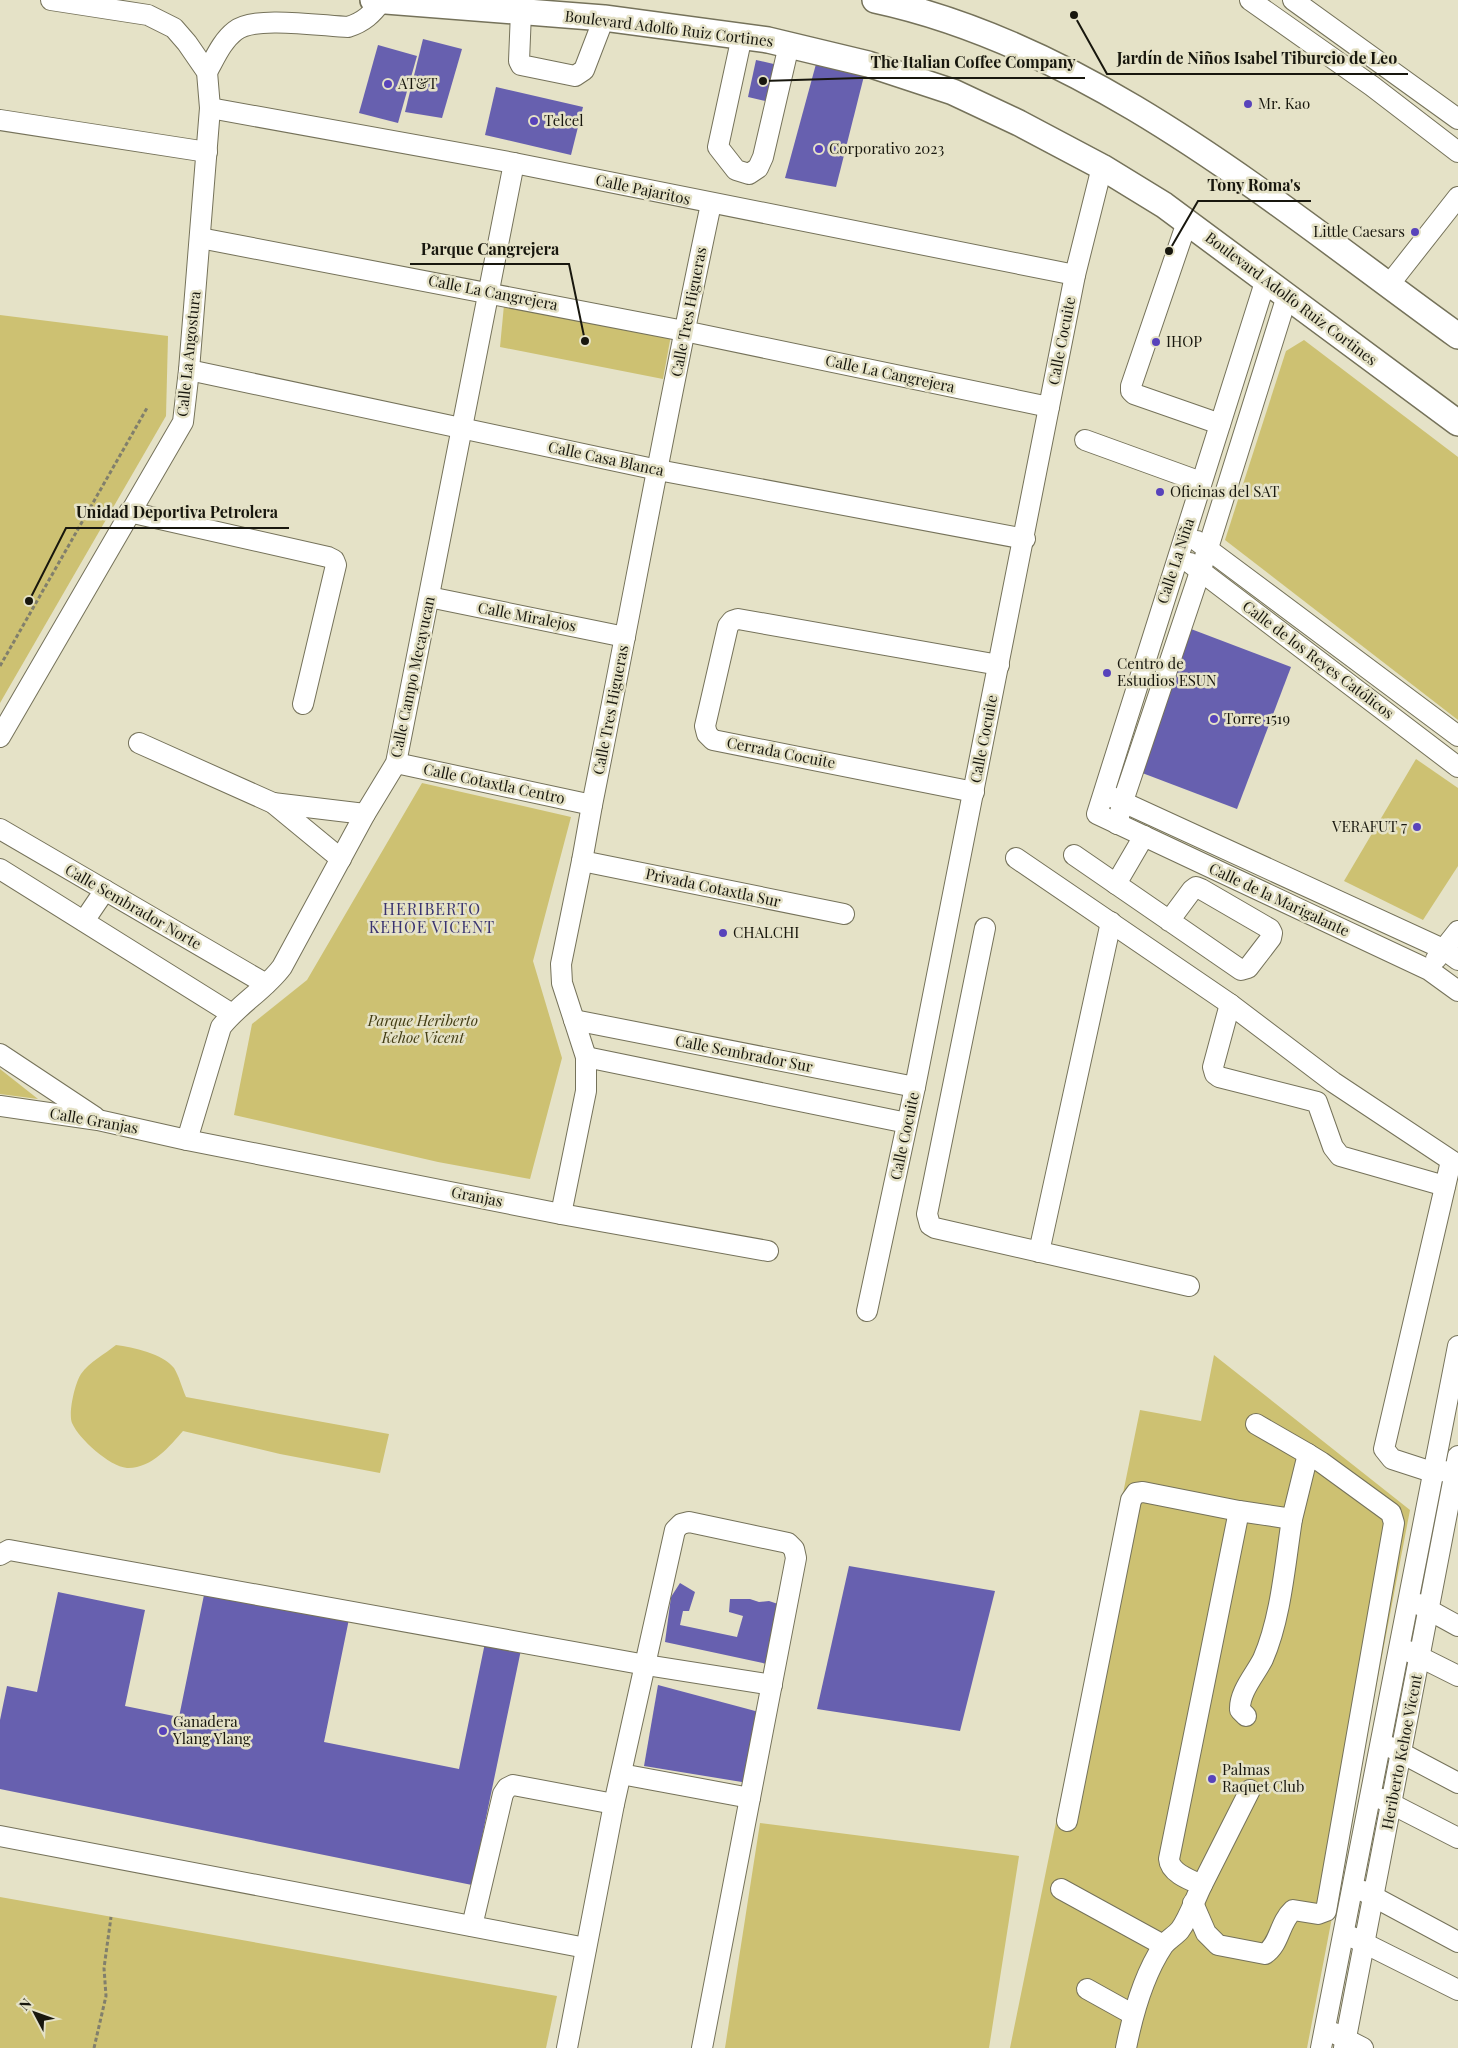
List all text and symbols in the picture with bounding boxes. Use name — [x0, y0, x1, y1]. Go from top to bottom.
street label: Boulevard Adolfo Ruiz Cortines — [564, 5, 775, 51]
callout: Jardín de Niños Isabel Tiburcio de Leo — [1107, 43, 1408, 74]
callout: The Italian Coffee Company — [860, 47, 1085, 78]
text: Jardín de Niños Isabel Tiburcio de Leo — [1116, 47, 1397, 68]
text: The Italian Coffee Company — [870, 51, 1076, 72]
place label: AT&T — [397, 73, 438, 93]
marker: AT&T — [382, 78, 394, 90]
place label: Mr. Kao — [1258, 93, 1310, 113]
marker: Mr. Kao — [1242, 98, 1254, 110]
place label: Telcel — [544, 110, 584, 130]
marker: Telcel — [528, 115, 540, 127]
place label: Corporativo 2023 — [829, 138, 945, 158]
marker: Corporativo 2023 — [813, 143, 825, 155]
street label: Calle Pajaritos — [594, 169, 692, 209]
callout: Tony Roma's — [1198, 170, 1311, 201]
text: Tony Roma's — [1207, 174, 1301, 195]
place label: Little Caesars — [1313, 221, 1405, 241]
marker: Little Caesars — [1409, 226, 1421, 238]
street label: Boulevard Adolfo Ruiz Cortines — [1202, 227, 1382, 369]
callout: Parque Cangrejera — [410, 233, 569, 264]
text: Parque Cangrejera — [421, 238, 560, 259]
street label: Calle Tres Higueras — [666, 245, 710, 378]
street label: Calle La Cangrejera — [427, 270, 560, 314]
street label: Calle La Angostura — [171, 290, 205, 418]
street label: Calle Cocuite — [1043, 295, 1079, 387]
place label: IHOP — [1166, 331, 1202, 351]
marker: IHOP — [1150, 336, 1162, 348]
street label: Calle La Cangrejera — [824, 350, 957, 397]
street label: Calle Casa Blanca — [547, 436, 666, 480]
place label: Oficinas del SAT — [1170, 481, 1279, 501]
marker: Oficinas del SAT — [1154, 486, 1166, 498]
callout: Unidad Deportiva Petrolera — [66, 497, 289, 528]
text: Unidad Deportiva Petrolera — [76, 501, 279, 522]
street label: Calle La Niña — [1152, 515, 1198, 606]
street label: Calle Campo Mecayucan — [385, 594, 439, 759]
street label: Calle de los Reyes Católicos — [1239, 596, 1398, 723]
street label: Calle Miralejos — [476, 597, 578, 635]
street label: Calle Tres Higueras — [588, 643, 632, 776]
place label: Centro de Estudios ESUN — [1117, 653, 1217, 690]
marker: Centro de Estudios ESUN — [1101, 667, 1113, 679]
street label: Calle Cocuite — [965, 693, 1001, 785]
place label: Torre 1519 — [1224, 708, 1290, 728]
marker: Torre 1519 — [1208, 713, 1220, 725]
street label: Cerrada Cocuite — [725, 732, 837, 772]
street label: Calle Cotaxtla Centro — [422, 758, 567, 808]
place label: VERAFUT 7 — [1331, 816, 1407, 836]
marker: VERAFUT 7 — [1411, 821, 1423, 833]
street label: Calle de la Marigalante — [1206, 858, 1353, 940]
street label: Calle Sembrador Norte — [62, 859, 205, 953]
street label: Privada Cotaxtla Sur — [644, 863, 783, 911]
district label: HERIBERTO KEHOE VICENT — [369, 898, 495, 937]
place label: CHALCHI — [733, 922, 799, 942]
marker: CHALCHI — [717, 927, 729, 939]
park label: Parque Heriberto Kehoe Vicent — [367, 1010, 478, 1047]
street label: Calle Sembrador Sur — [674, 1030, 815, 1076]
street label: Calle Cocuite — [885, 1090, 923, 1182]
street label: Calle Granjas — [48, 1102, 140, 1138]
street label: Granjas — [450, 1181, 505, 1211]
street label: Heriberto Kehoe Vicent — [1376, 1672, 1426, 1831]
place label: Ganadera Ylang Ylang — [172, 1711, 251, 1748]
marker: Ganadera Ylang Ylang — [157, 1725, 169, 1737]
place label: Palmas Raquet Club — [1222, 1759, 1305, 1796]
marker: Palmas Raquet Club — [1206, 1773, 1218, 1785]
north arrow — [10, 1988, 60, 2038]
text: N — [14, 1994, 35, 2014]

